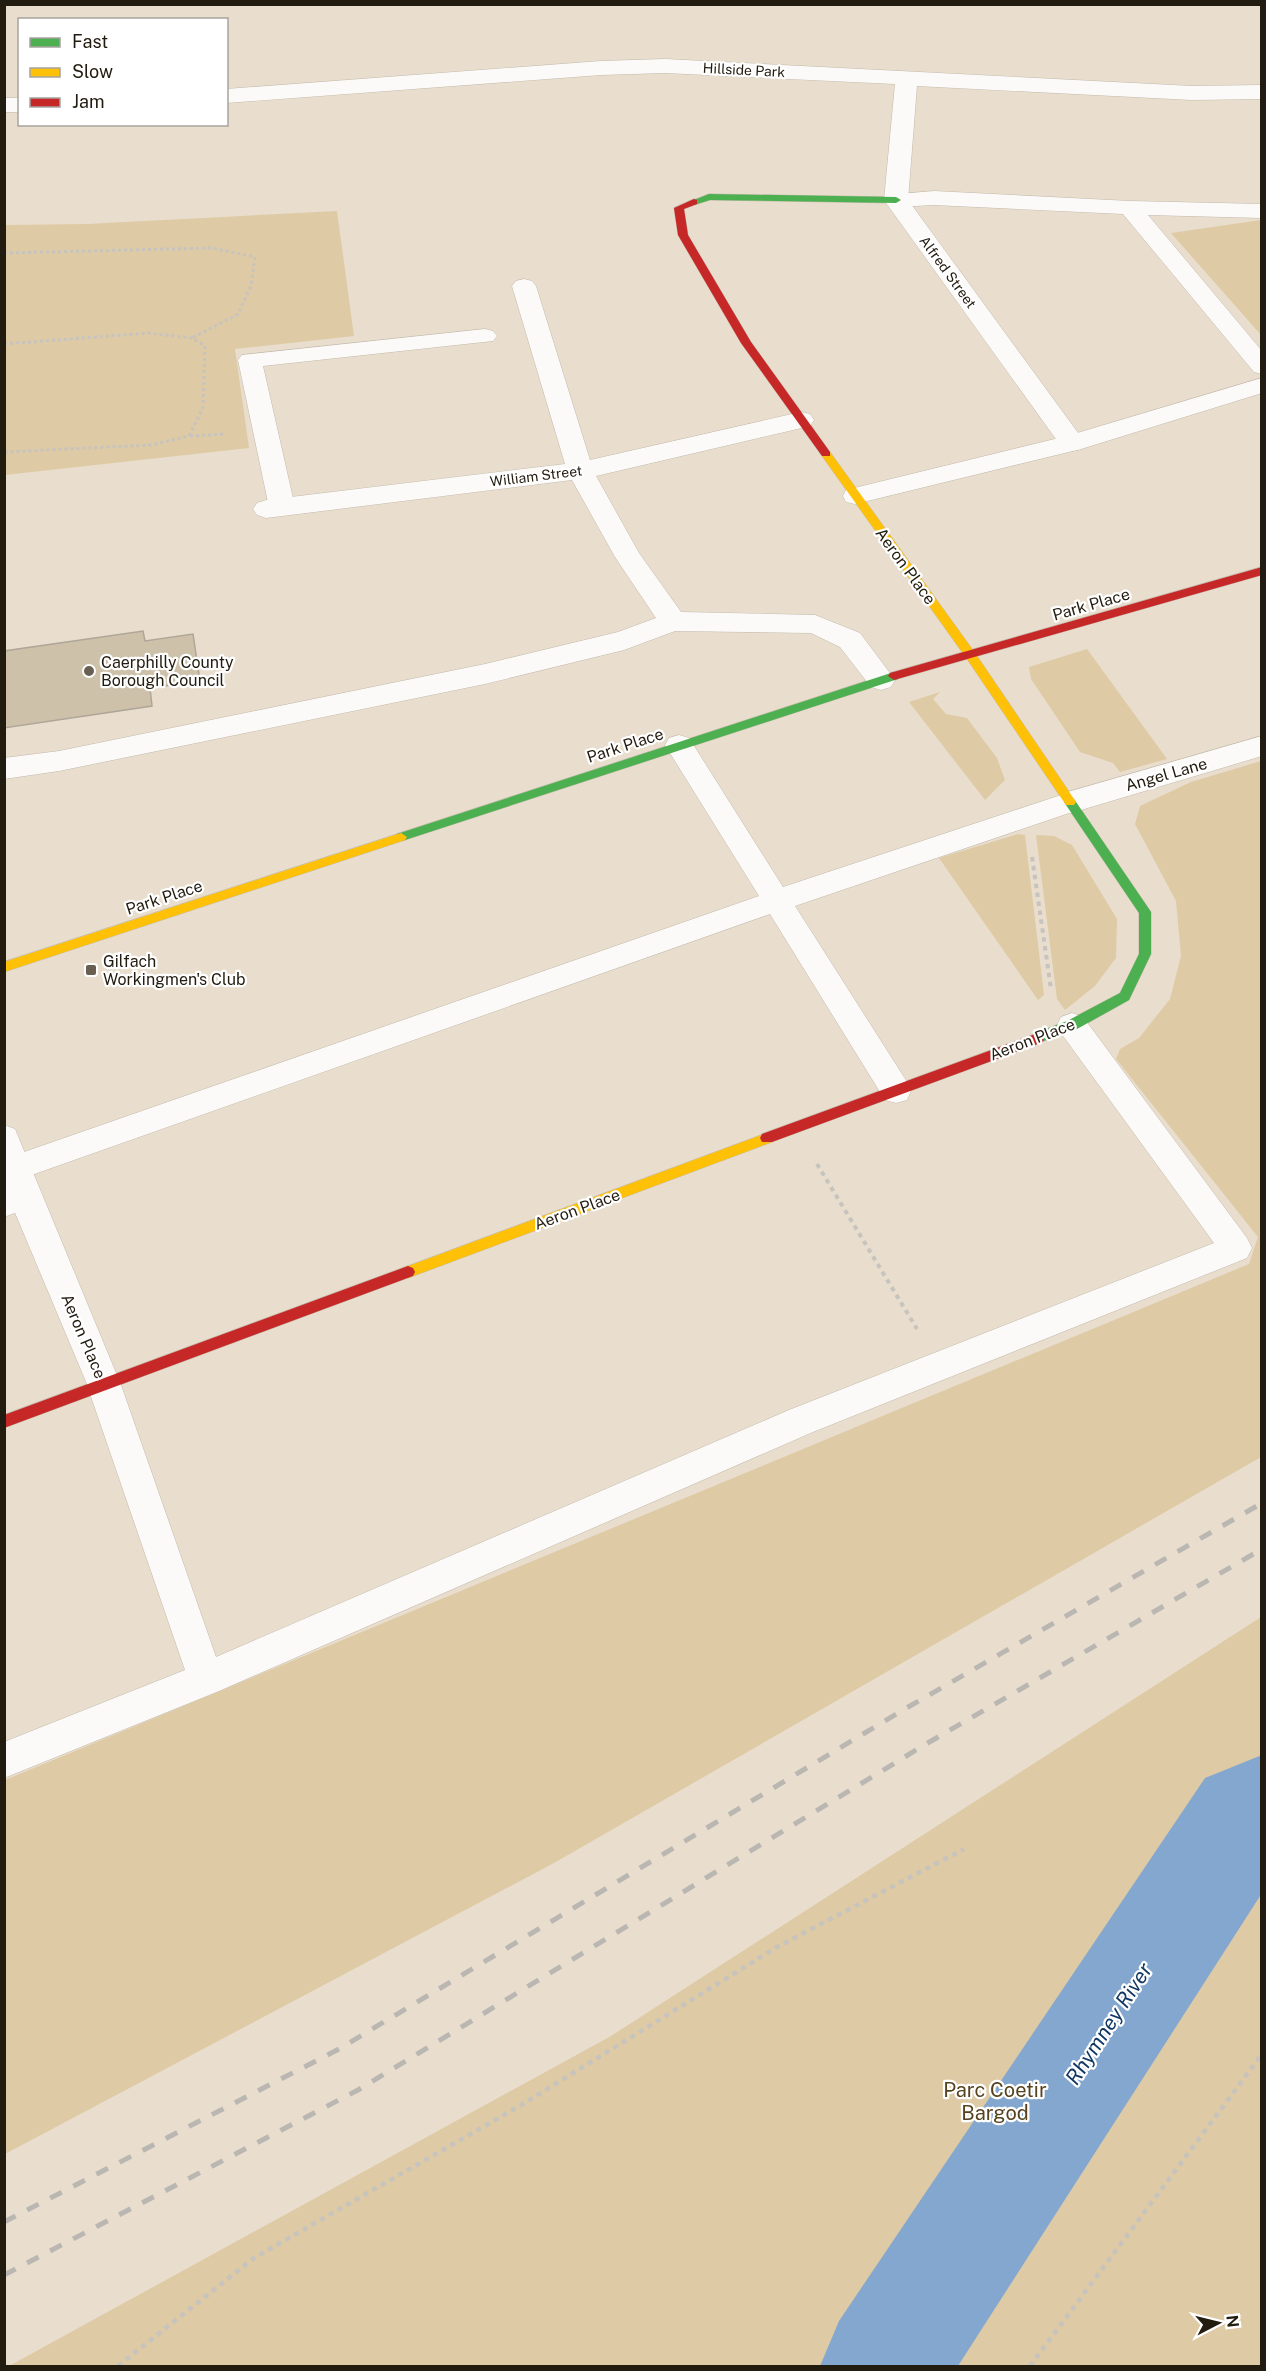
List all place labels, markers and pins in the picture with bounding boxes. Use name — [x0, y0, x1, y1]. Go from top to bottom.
place label: Caerphilly County Borough Council — [101, 653, 234, 690]
marker: Caerphilly County Borough Council — [82, 664, 96, 678]
place label: Gilfach Workingmen's Club — [103, 952, 246, 989]
marker: Gilfach Workingmen's Club — [84, 963, 98, 977]

